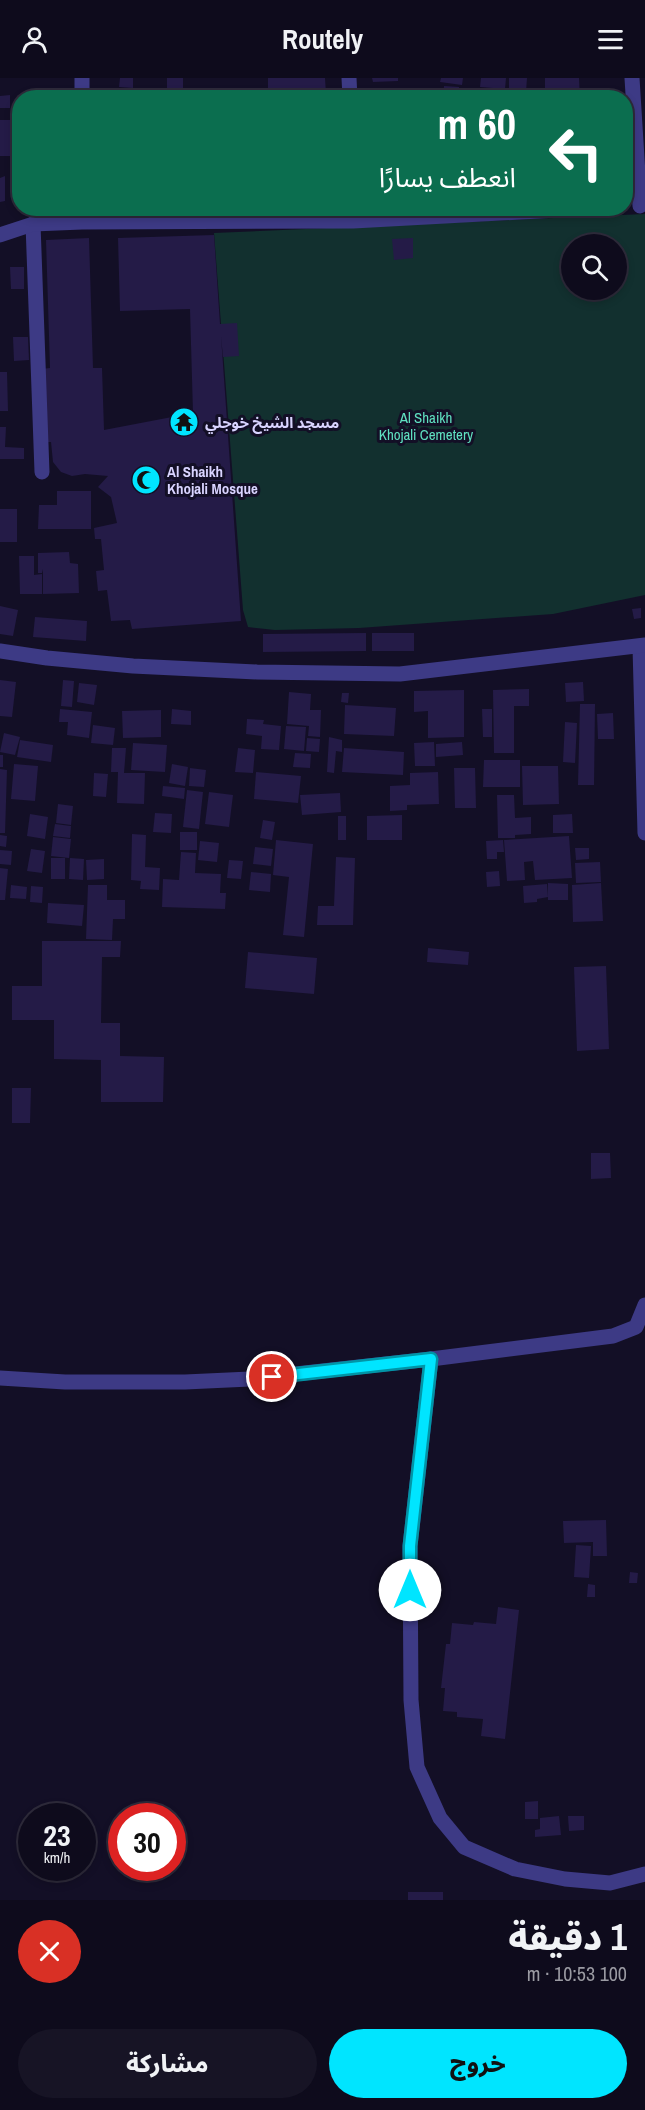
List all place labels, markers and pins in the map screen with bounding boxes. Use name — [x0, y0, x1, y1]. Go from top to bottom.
temple icon: مسجد الشيخ خوجلي — [168, 406, 200, 438]
place label: مسجد الشيخ خوجلي — [205, 412, 339, 434]
place label: Al Shaikh Khojali Mosque — [167, 461, 258, 499]
mosque icon: Al Shaikh Khojali Mosque — [130, 464, 162, 496]
pin — [246, 1351, 297, 1402]

